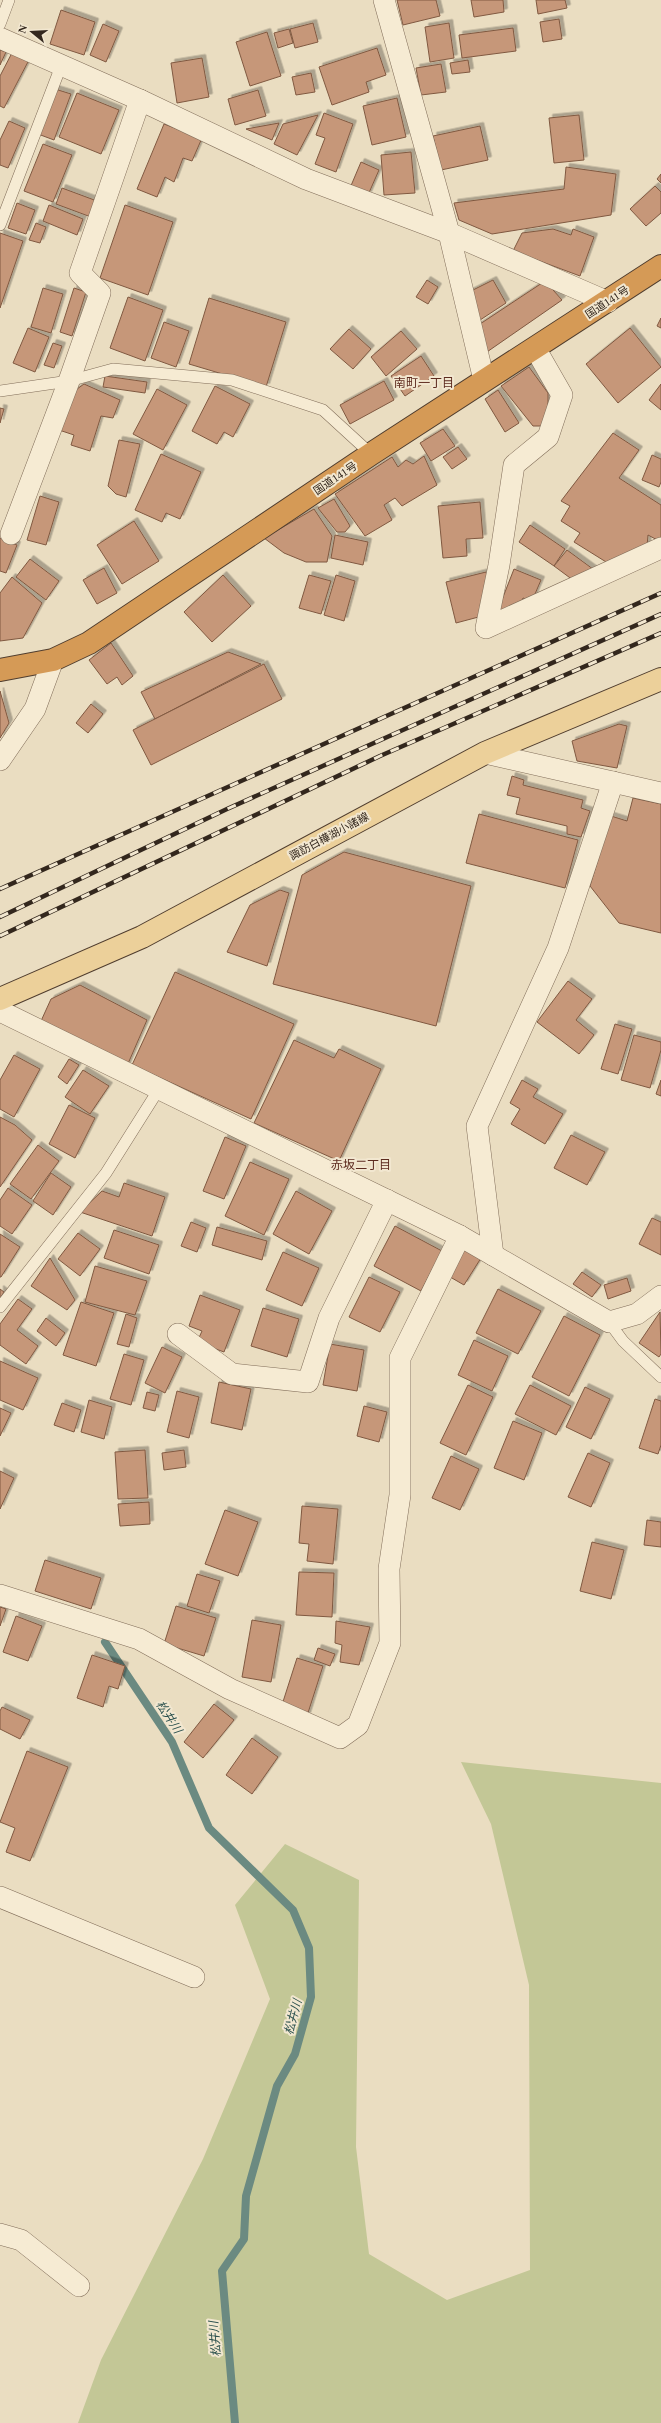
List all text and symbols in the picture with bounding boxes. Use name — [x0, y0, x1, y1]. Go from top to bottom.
north arrow — [12, 12, 52, 52]
text: N — [16, 23, 29, 35]
street label: 国道141号 — [583, 283, 631, 321]
district label: 南町一丁目 — [394, 376, 454, 390]
street label: 国道141号 — [311, 459, 359, 497]
street label: 諏訪白樺湖小諸線 — [287, 810, 371, 862]
district label: 赤坂二丁目 — [331, 1158, 391, 1172]
water label: 松井川 — [153, 1698, 186, 1738]
water label: 松井川 — [282, 1996, 305, 2036]
water label: 松井川 — [206, 2318, 224, 2358]

